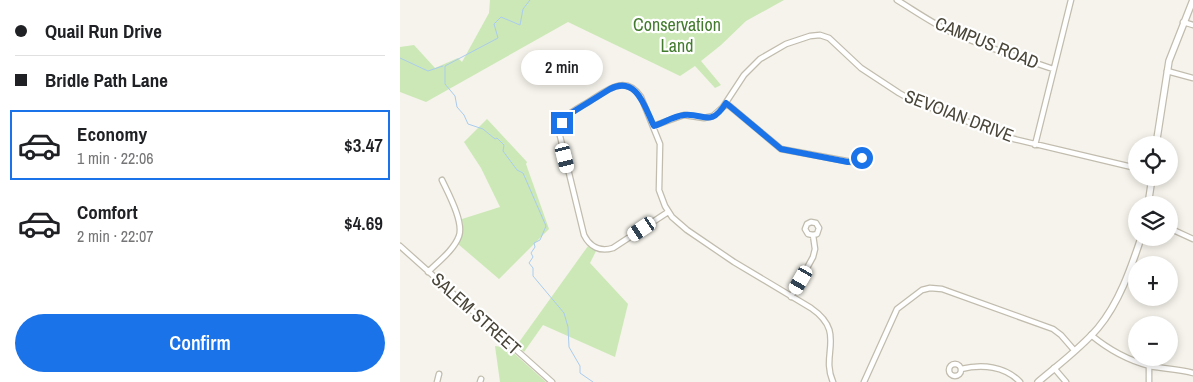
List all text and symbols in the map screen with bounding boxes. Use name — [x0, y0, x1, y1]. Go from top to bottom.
street label: CAMPUS ROAD — [932, 10, 1043, 75]
park label: Conservation Land — [633, 12, 721, 58]
text: Quail Run Drive — [45, 18, 162, 44]
callout: 2 min — [521, 51, 603, 86]
text: 2 min — [545, 56, 579, 78]
text: Bridle Path Lane — [45, 67, 168, 93]
street label: SEVOIAN DRIVE — [901, 83, 1017, 148]
route end — [551, 112, 573, 134]
text: Economy — [77, 121, 147, 147]
icon: car — [17, 123, 62, 168]
text: $3.47 — [344, 132, 383, 158]
map controls — [1128, 136, 1178, 366]
button: locate — [1128, 136, 1178, 186]
car — [554, 142, 575, 174]
text: 1 min · 22:06 — [77, 147, 154, 169]
route start — [851, 147, 873, 169]
button: layers — [1128, 196, 1178, 246]
text: Comfort — [77, 199, 138, 225]
icon: car — [17, 201, 62, 246]
text: $4.69 — [344, 210, 383, 236]
car — [625, 214, 658, 244]
text: 2 min · 22:07 — [77, 225, 154, 247]
button: + — [1128, 256, 1178, 306]
car — [787, 263, 814, 297]
street label: SALEM STREET — [426, 267, 526, 361]
button: Confirm — [15, 314, 385, 372]
button: − — [1128, 316, 1178, 366]

